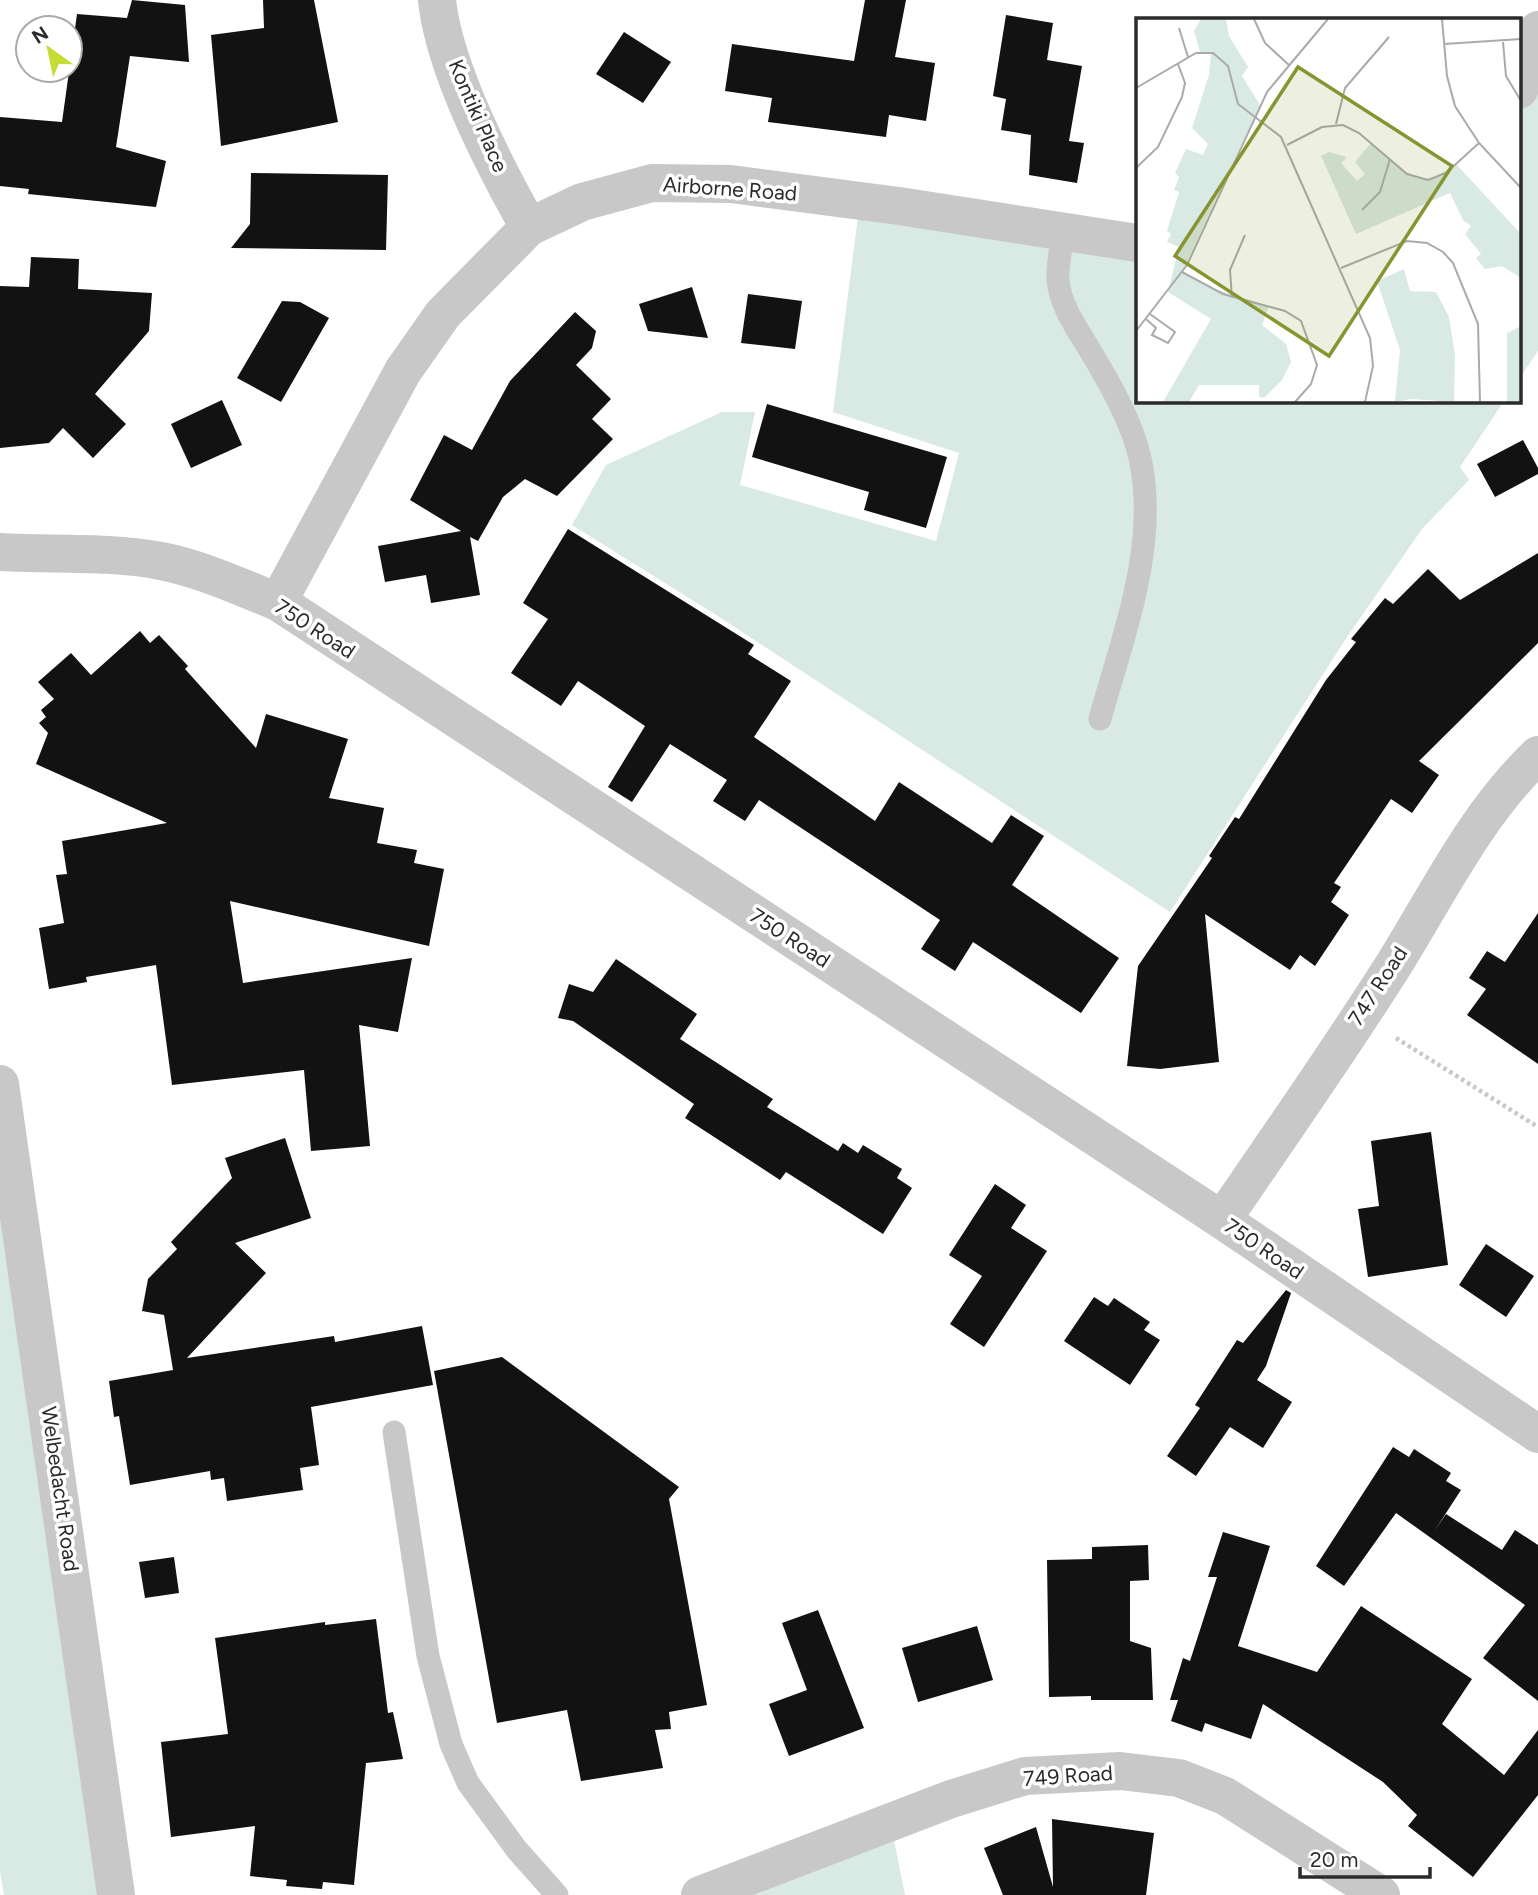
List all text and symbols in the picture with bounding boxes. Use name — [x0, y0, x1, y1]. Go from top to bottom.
north arrow — [14, 14, 84, 84]
inset map — [1136, 18, 1520, 402]
text: N — [28, 22, 52, 49]
street label: Kontiki Place — [444, 56, 513, 176]
street label: Airborne Road — [662, 171, 798, 206]
street label: 750 Road — [271, 593, 360, 664]
street label: 750 Road — [746, 902, 835, 973]
street label: 747 Road — [1343, 942, 1412, 1030]
street label: 750 Road — [1220, 1213, 1309, 1284]
street label: Welbedacht Road — [37, 1405, 84, 1573]
street label: 749 Road — [1022, 1760, 1114, 1791]
scale bar — [1300, 1836, 1430, 1880]
text: 20 m — [1310, 1847, 1358, 1872]

